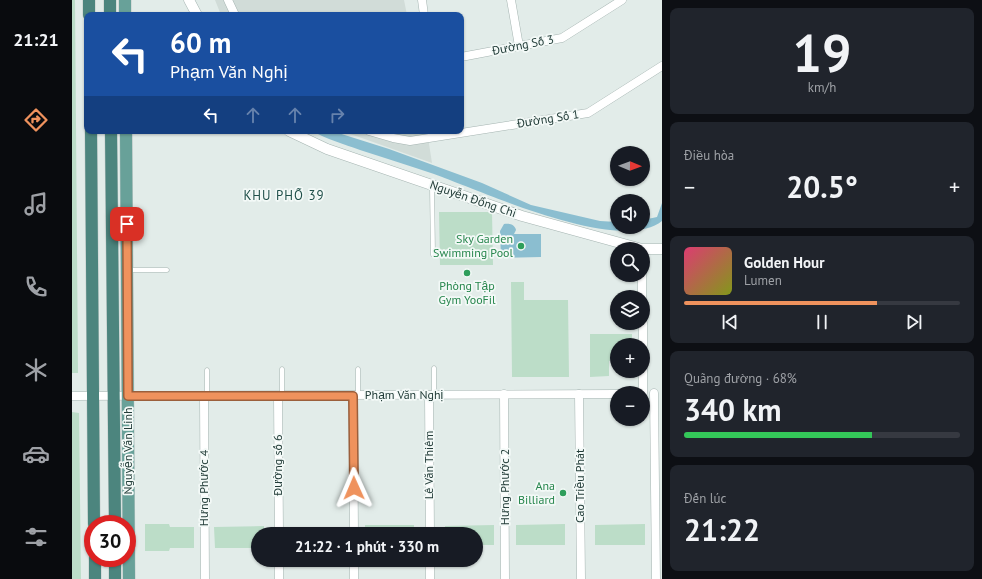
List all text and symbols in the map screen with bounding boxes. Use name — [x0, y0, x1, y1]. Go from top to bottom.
text: 19 — [793, 19, 851, 86]
text: 60 m — [170, 24, 231, 61]
text: 21:21 — [13, 28, 59, 51]
icon: left — [104, 28, 156, 80]
street label: Đường Số 3 — [490, 31, 555, 58]
text: Phạm Văn Nghị — [170, 60, 287, 83]
text: km/h — [808, 79, 836, 96]
icon: left — [200, 104, 222, 126]
icon: ahead — [242, 104, 264, 126]
icon: ahead — [284, 104, 306, 126]
icon: right — [326, 104, 348, 126]
icon: directions — [22, 106, 50, 134]
street label: Đường Số 1 — [515, 106, 580, 131]
north arrow — [610, 146, 650, 186]
map controls — [610, 146, 650, 426]
text: Điều hòa — [684, 147, 734, 164]
text: 20.5° — [786, 167, 858, 206]
text: − — [684, 173, 695, 201]
text: + — [949, 173, 960, 201]
street label: Nguyễn Đổng Chi — [428, 177, 518, 220]
district label: KHU PHỐ 39 — [243, 187, 325, 204]
icon: music — [22, 190, 50, 218]
button: sound — [610, 194, 650, 234]
pin — [110, 207, 144, 241]
icon: arrive — [116, 213, 138, 235]
place label: Sky Garden Swimming Pool — [433, 231, 513, 260]
marker: Sky Garden Swimming Pool — [516, 241, 526, 251]
button: search — [610, 242, 650, 282]
text: Golden Hour — [744, 253, 824, 272]
marker: Phòng Tập Gym YooFil — [462, 268, 472, 278]
text: Lumen — [744, 272, 782, 289]
icon: phone — [22, 273, 50, 301]
place label: Phòng Tập Gym YooFil — [439, 278, 496, 307]
button: layers — [610, 290, 650, 330]
icon: previous — [719, 311, 741, 333]
icon: pause — [811, 311, 833, 333]
icon: next — [903, 311, 925, 333]
button: + — [610, 338, 650, 378]
icon: climate — [22, 356, 50, 384]
text: Quãng đường · 68% — [684, 370, 797, 387]
button: − — [610, 386, 650, 426]
street label: Phạm Văn Nghị — [365, 387, 443, 402]
text: 340 km — [684, 390, 782, 429]
street label: Nguyễn Văn Linh — [120, 407, 135, 495]
street label: Lê Văn Thiêm — [421, 431, 436, 499]
street label: Đường số 6 — [270, 434, 285, 497]
icon: car — [22, 440, 50, 468]
street label: Hưng Phước 4 — [196, 449, 211, 526]
street label: Hưng Phước 2 — [497, 449, 512, 525]
street label: Cao Triều Phát — [572, 449, 587, 523]
position arrow — [333, 467, 375, 509]
place label: Ana Billiard — [518, 478, 555, 507]
marker: Ana Billiard — [558, 488, 568, 498]
text: Đến lúc — [684, 490, 726, 507]
text: 21:22 — [684, 510, 760, 549]
speed limit sign: 30 — [84, 515, 136, 567]
icon: filters — [22, 523, 50, 551]
text: 21:22 · 1 phút · 330 m — [295, 537, 439, 556]

